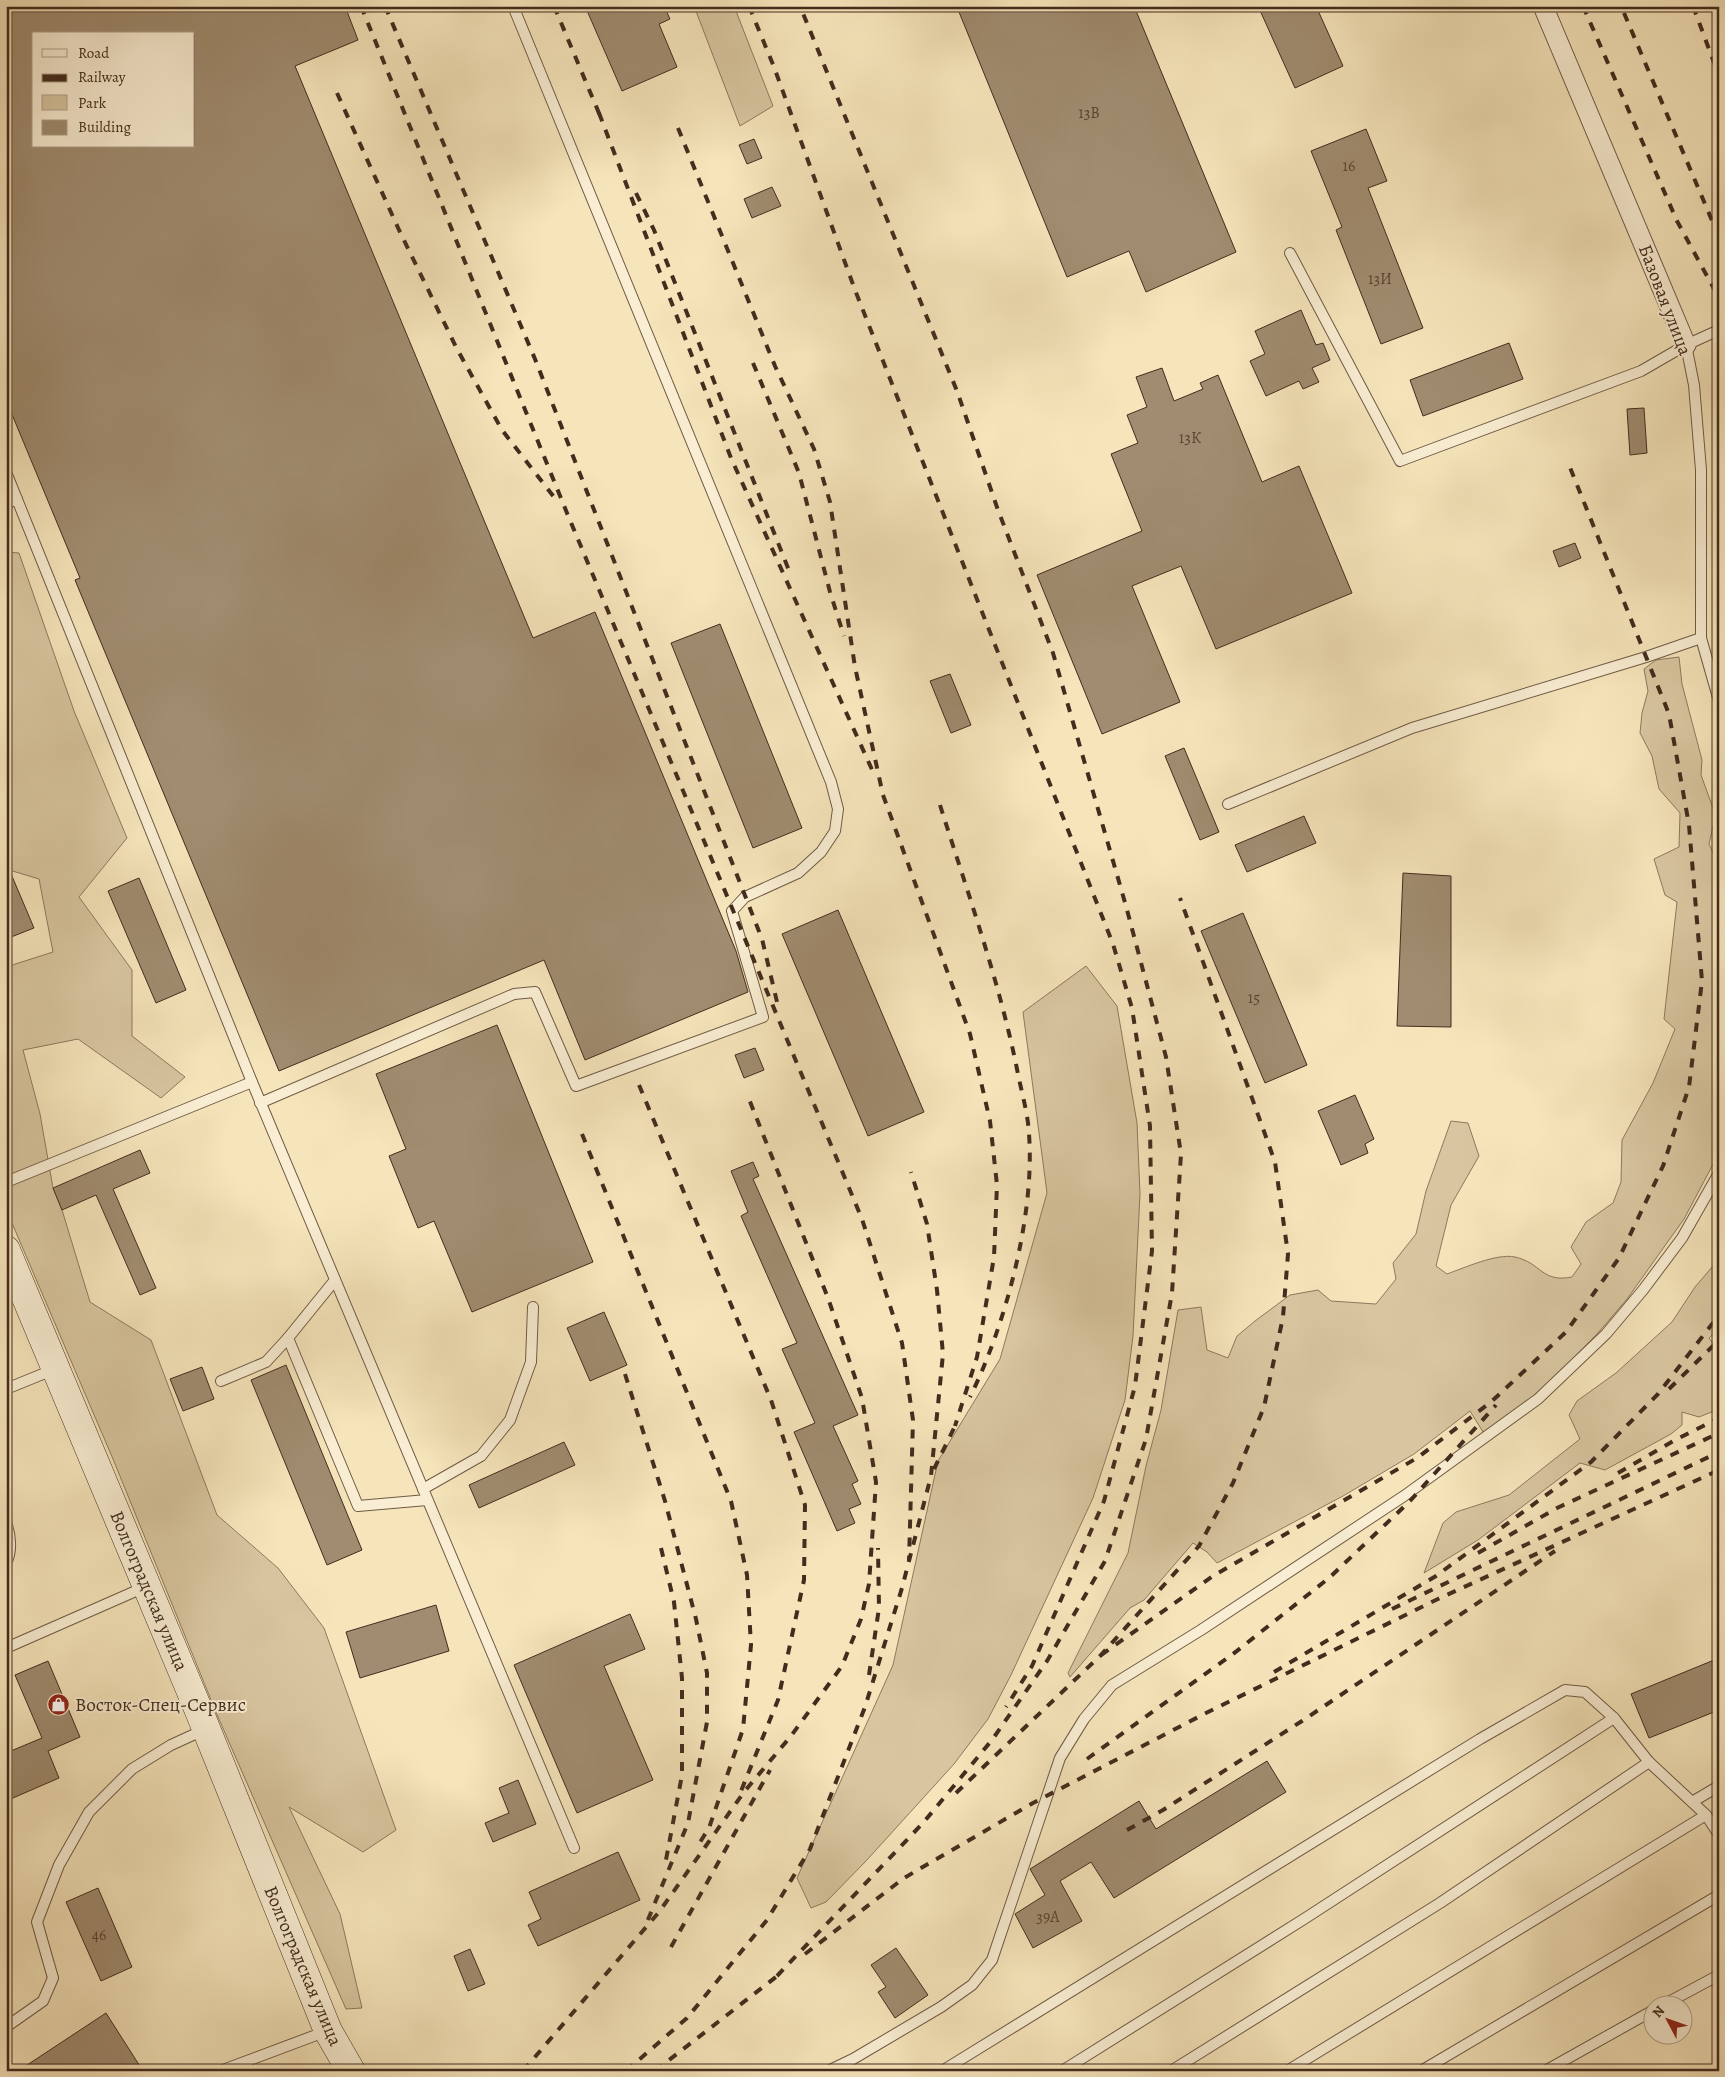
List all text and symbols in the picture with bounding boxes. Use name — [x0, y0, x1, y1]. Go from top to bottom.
legend — [32, 32, 195, 148]
text: Road — [78, 43, 110, 63]
text: Railway — [78, 67, 126, 87]
text: Park — [78, 93, 107, 113]
house number: 13В — [1078, 102, 1100, 124]
text: Building — [78, 117, 131, 137]
house number: 16 — [1343, 155, 1355, 177]
street label: Базовая улица — [1632, 241, 1698, 360]
house number: 13И — [1368, 268, 1392, 290]
house number: 13К — [1179, 427, 1202, 449]
house number: 15 — [1248, 987, 1260, 1009]
street label: Волгоградская улица — [103, 1507, 195, 1675]
place label: Восток-Спец-Сервис — [75, 1692, 246, 1718]
shop icon: Восток-Спец-Сервис — [47, 1693, 71, 1717]
street label: Волгоградская улица — [257, 1882, 349, 2050]
house number: 39А — [1036, 1906, 1060, 1928]
house number: 46 — [92, 1924, 106, 1946]
north arrow — [1642, 1994, 1692, 2044]
text: N — [1648, 2002, 1669, 2022]

